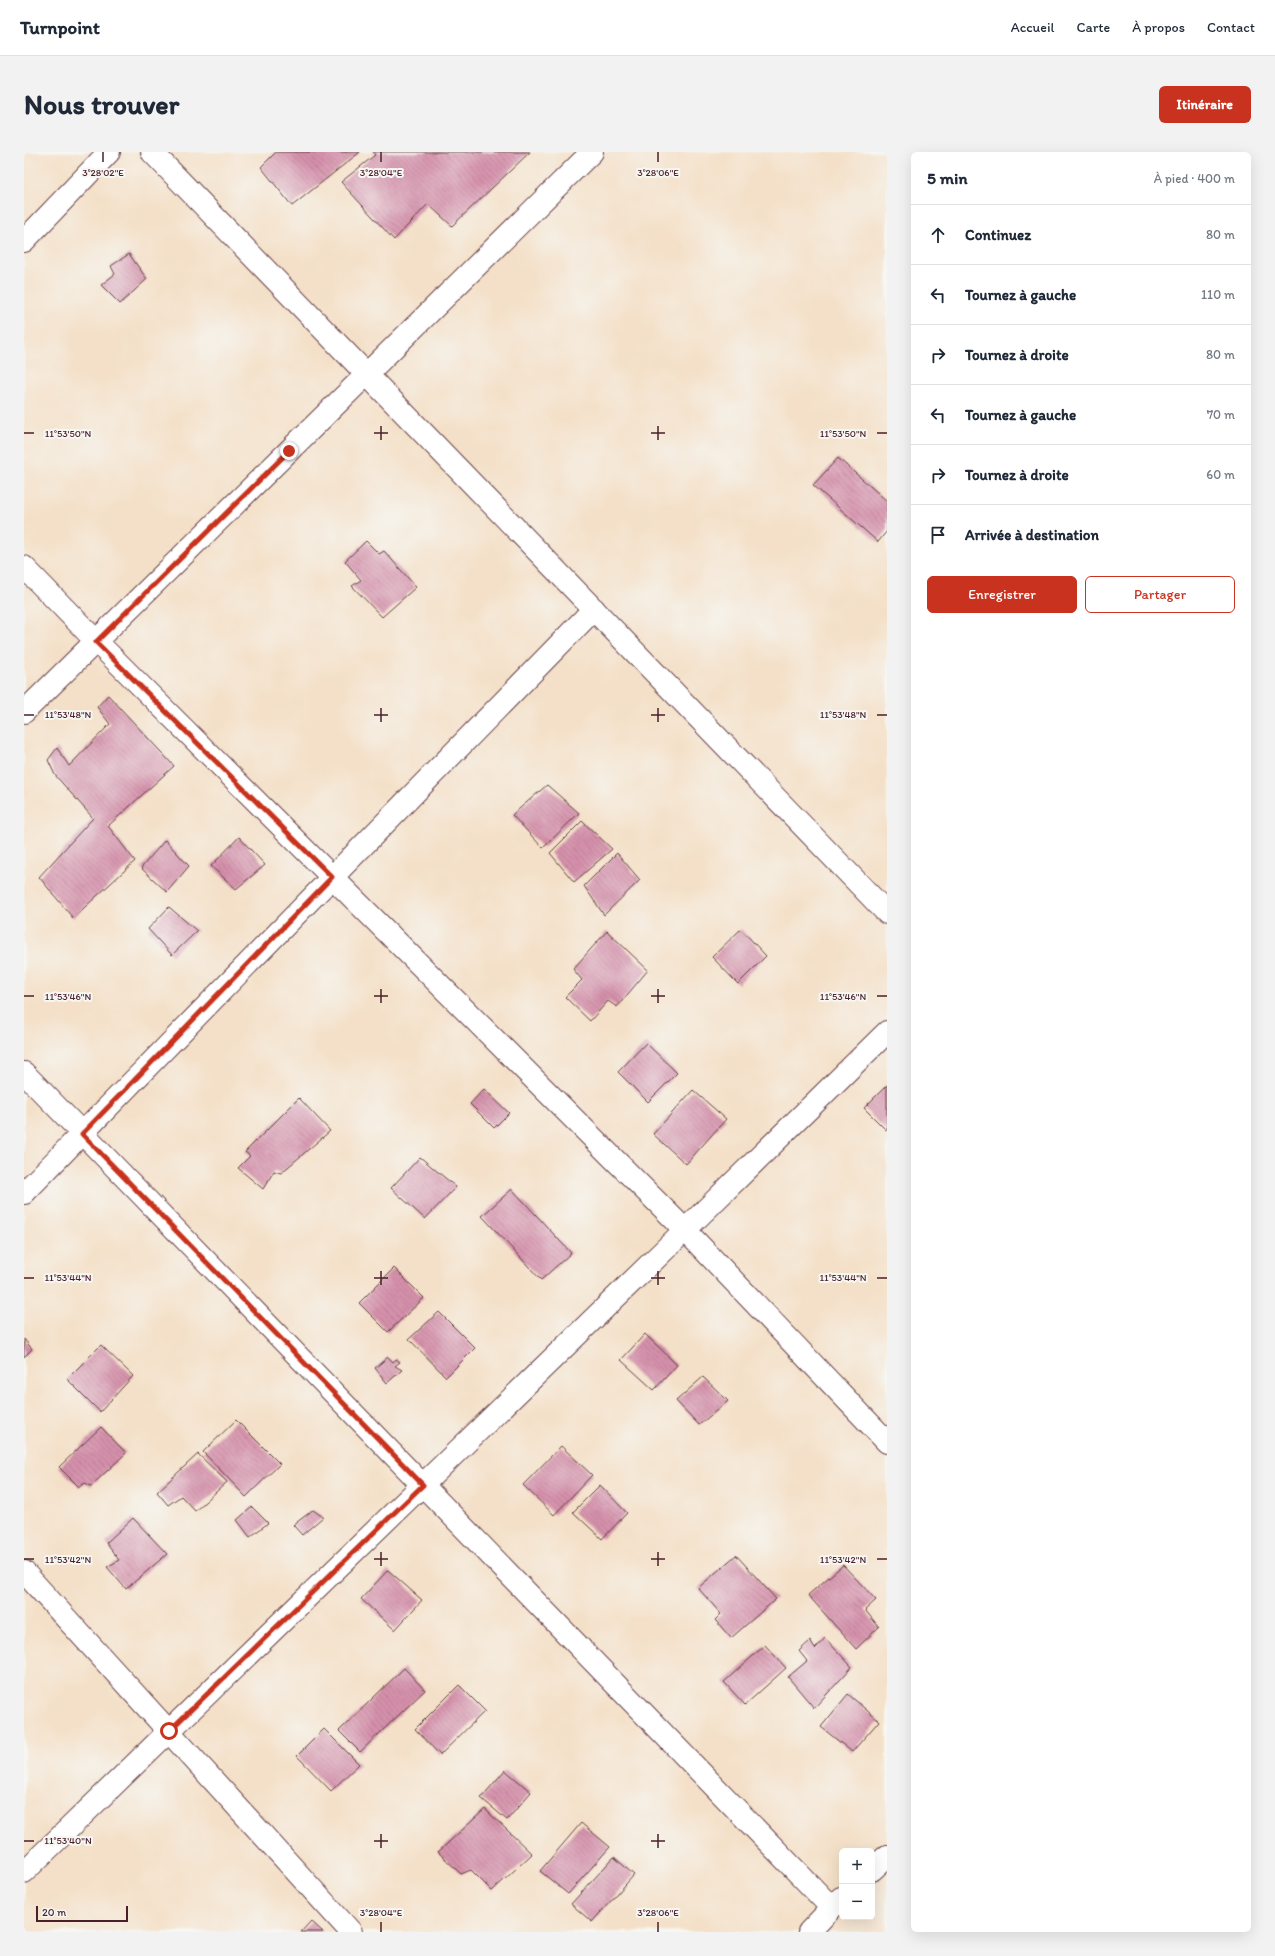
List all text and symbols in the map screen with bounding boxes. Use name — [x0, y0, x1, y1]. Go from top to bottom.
text: Turnpoint — [20, 16, 100, 39]
text: Accueil — [1011, 19, 1054, 36]
text: Carte — [1076, 19, 1110, 36]
text: À propos — [1132, 19, 1185, 36]
text: Contact — [1207, 19, 1255, 36]
button: Itinéraire — [1159, 86, 1251, 123]
text: Nous trouver — [24, 87, 179, 121]
text: 3°28'02"E — [82, 166, 124, 179]
text: 3°28'04"E — [360, 166, 403, 179]
text: 3°28'06"E — [637, 166, 679, 179]
text: 5 min — [927, 168, 967, 188]
text: À pied · 400 m — [1154, 171, 1235, 186]
icon: ahead — [927, 224, 949, 246]
text: Continuez — [965, 226, 1031, 244]
text: 80 m — [1206, 227, 1235, 242]
icon: left — [927, 284, 949, 306]
text: Tournez à gauche — [965, 286, 1076, 304]
text: 110 m — [1201, 287, 1235, 302]
icon: right — [927, 344, 949, 366]
text: Tournez à droite — [965, 346, 1069, 364]
text: 80 m — [1206, 347, 1235, 362]
icon: left — [927, 404, 949, 426]
text: Tournez à gauche — [965, 406, 1076, 424]
text: 70 m — [1207, 407, 1235, 422]
text: 11°53'50"N — [45, 427, 92, 440]
text: 11°53'50"N — [820, 427, 867, 440]
route end — [280, 442, 298, 460]
icon: right — [927, 464, 949, 486]
text: Tournez à droite — [965, 466, 1069, 484]
text: 60 m — [1206, 467, 1235, 482]
icon: arrive — [927, 524, 949, 546]
text: Arrivée à destination — [965, 526, 1099, 544]
button: Enregistrer — [927, 576, 1077, 613]
button: Partager — [1085, 576, 1235, 613]
text: 11°53'48"N — [45, 708, 92, 721]
text: 11°53'48"N — [820, 708, 867, 721]
text: 11°53'46"N — [45, 990, 91, 1003]
text: 11°53'46"N — [820, 990, 866, 1003]
text: 11°53'44"N — [44, 1271, 92, 1284]
text: 11°53'44"N — [819, 1271, 867, 1284]
text: 11°53'42"N — [45, 1553, 91, 1566]
text: 11°53'42"N — [820, 1553, 866, 1566]
route start — [160, 1722, 178, 1740]
text: 11°53'40"N — [44, 1834, 92, 1847]
map controls — [839, 1848, 875, 1920]
button: + — [839, 1848, 875, 1884]
button: − — [839, 1884, 875, 1920]
scale bar — [36, 1904, 128, 1923]
text: 20 m — [42, 1906, 66, 1919]
text: 3°28'04"E — [360, 1906, 403, 1919]
text: 3°28'06"E — [637, 1906, 679, 1919]

